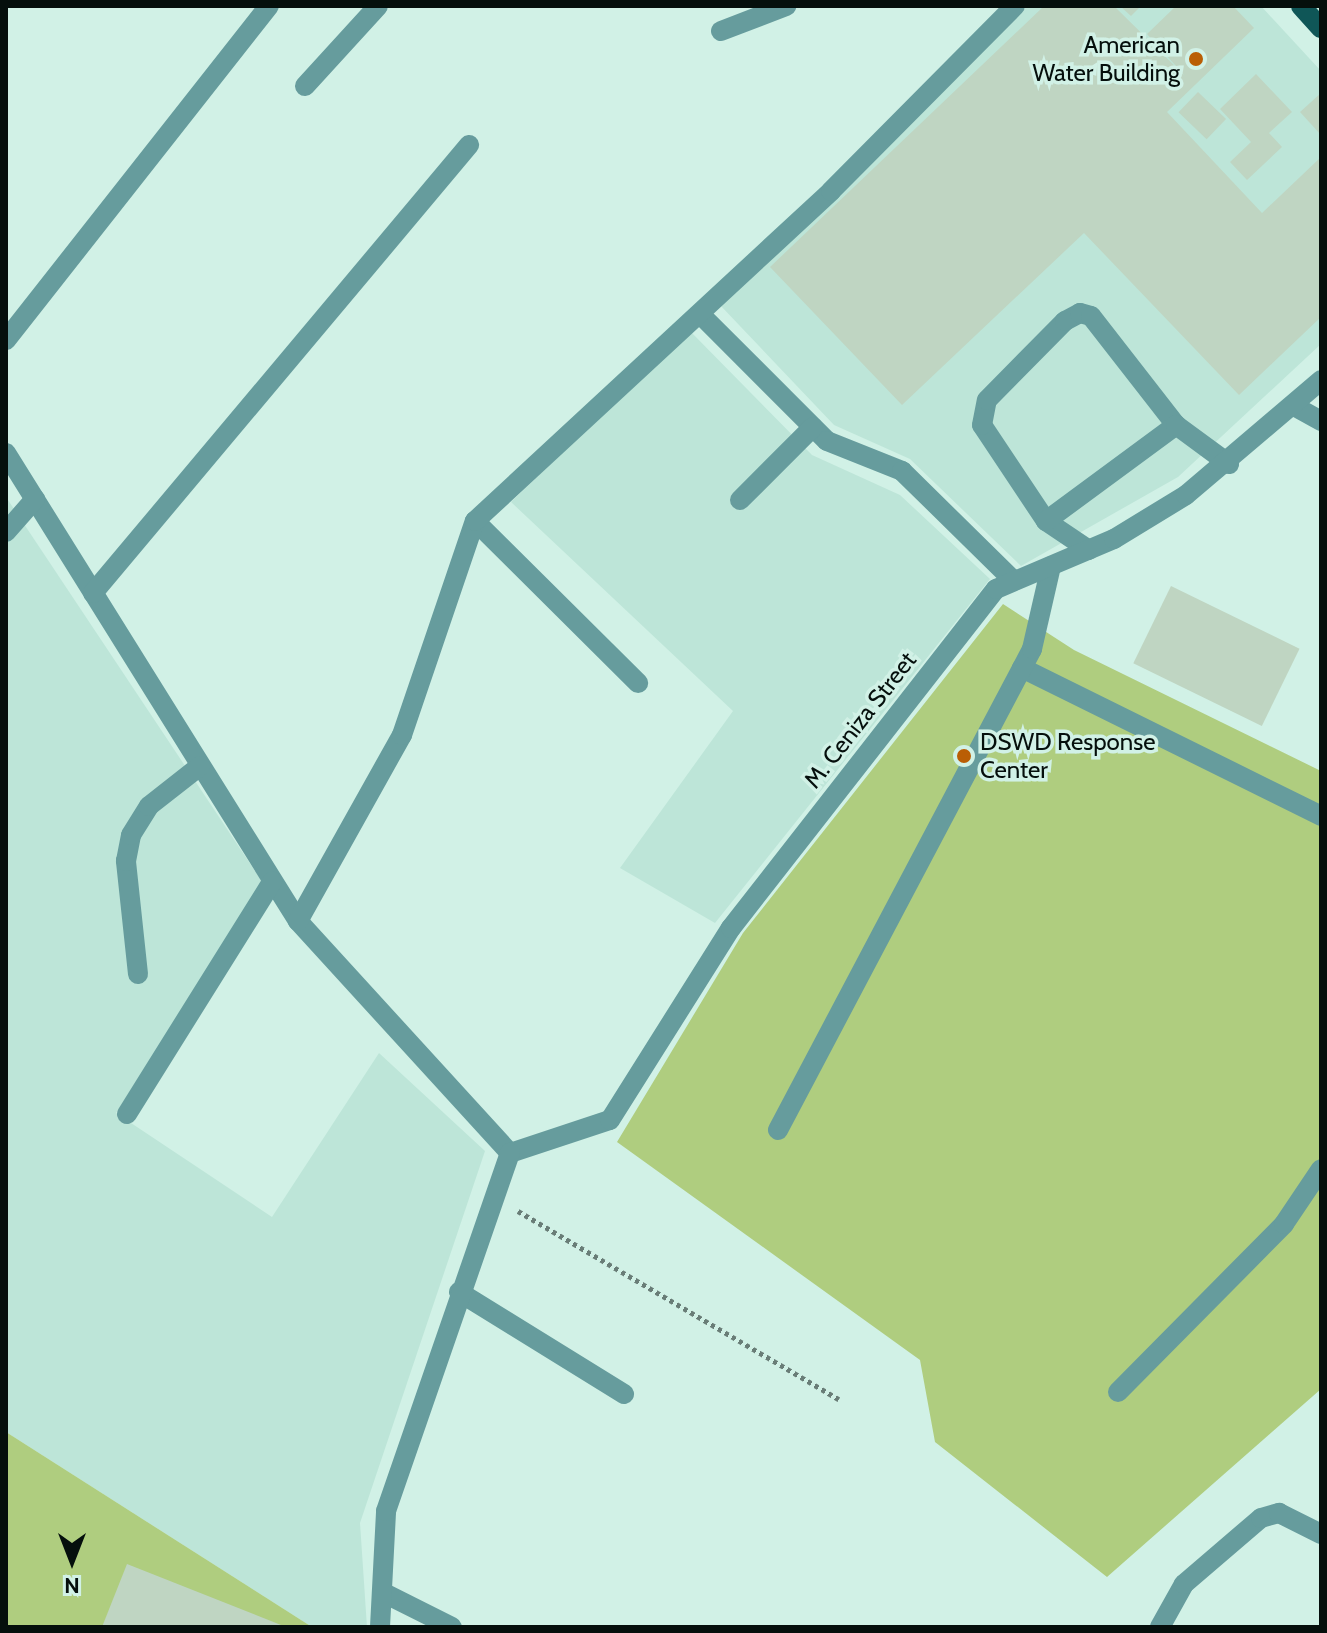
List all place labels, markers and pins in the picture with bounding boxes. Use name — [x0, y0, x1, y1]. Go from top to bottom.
place label: American Water Building — [1033, 31, 1180, 87]
marker: American Water Building — [1187, 50, 1205, 68]
place label: DSWD Response Center — [980, 728, 1155, 784]
marker: DSWD Response Center — [955, 747, 973, 765]

